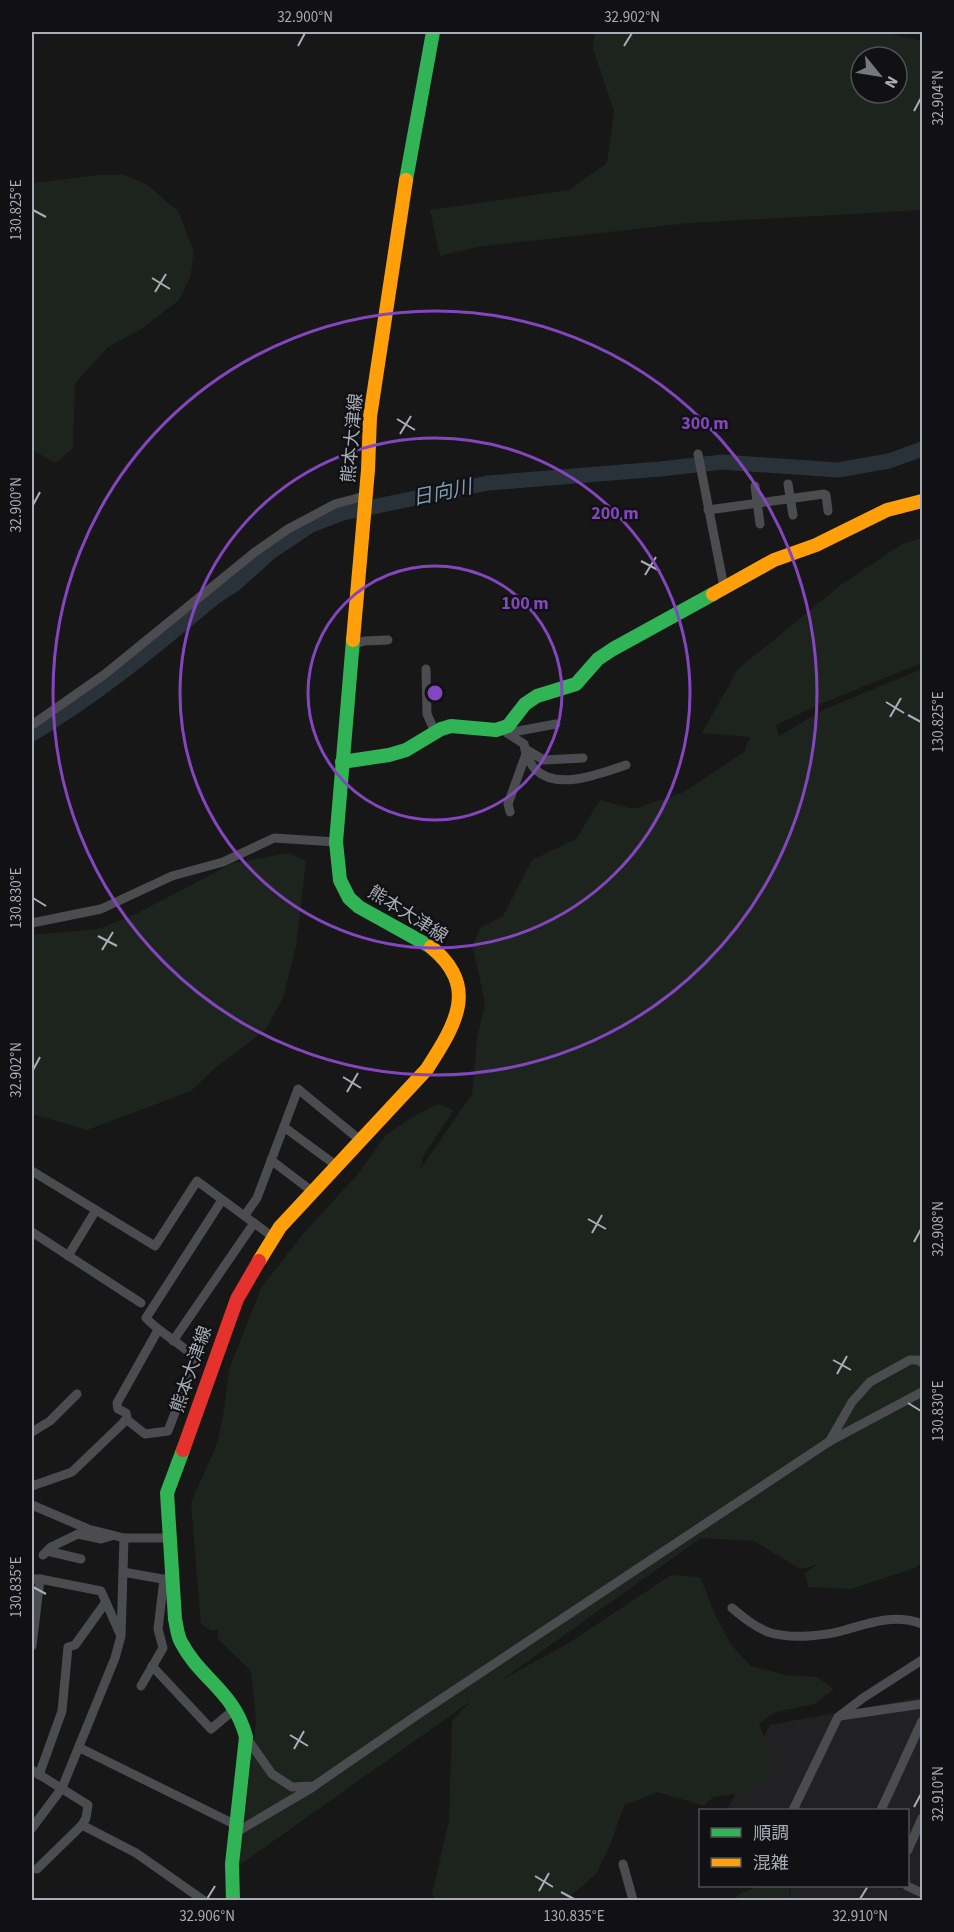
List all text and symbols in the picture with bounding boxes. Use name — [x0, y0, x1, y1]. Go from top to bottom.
text: 32.900°N — [277, 7, 333, 28]
text: 32.902°N — [604, 7, 660, 28]
north arrow — [849, 45, 909, 105]
text: 32.904°N — [928, 70, 949, 126]
text: N — [879, 72, 903, 92]
text: 130.825°E — [6, 179, 27, 241]
street label: 熊本大津線 — [336, 392, 369, 484]
text: 300 m — [681, 411, 729, 436]
water label: 日向川 — [410, 473, 476, 513]
text: 32.900°N — [6, 477, 27, 533]
text: 200 m — [591, 501, 639, 526]
text: 100 m — [501, 591, 549, 616]
centre of rings — [425, 683, 445, 703]
text: 130.825°E — [928, 691, 949, 753]
text: 130.830°E — [6, 867, 27, 929]
street label: 熊本大津線 — [363, 880, 453, 949]
text: 32.902°N — [6, 1042, 27, 1098]
text: 32.908°N — [928, 1201, 949, 1257]
street label: 熊本大津線 — [165, 1323, 218, 1416]
text: 130.830°E — [928, 1380, 949, 1442]
text: 130.835°E — [6, 1556, 27, 1618]
text: 32.910°N — [928, 1766, 949, 1822]
legend — [699, 1809, 909, 1887]
text: 順調 — [753, 1821, 789, 1846]
text: 混雑 — [753, 1851, 789, 1876]
text: 32.906°N — [179, 1906, 235, 1927]
text: 130.835°E — [543, 1906, 605, 1927]
text: 32.910°N — [832, 1906, 888, 1927]

